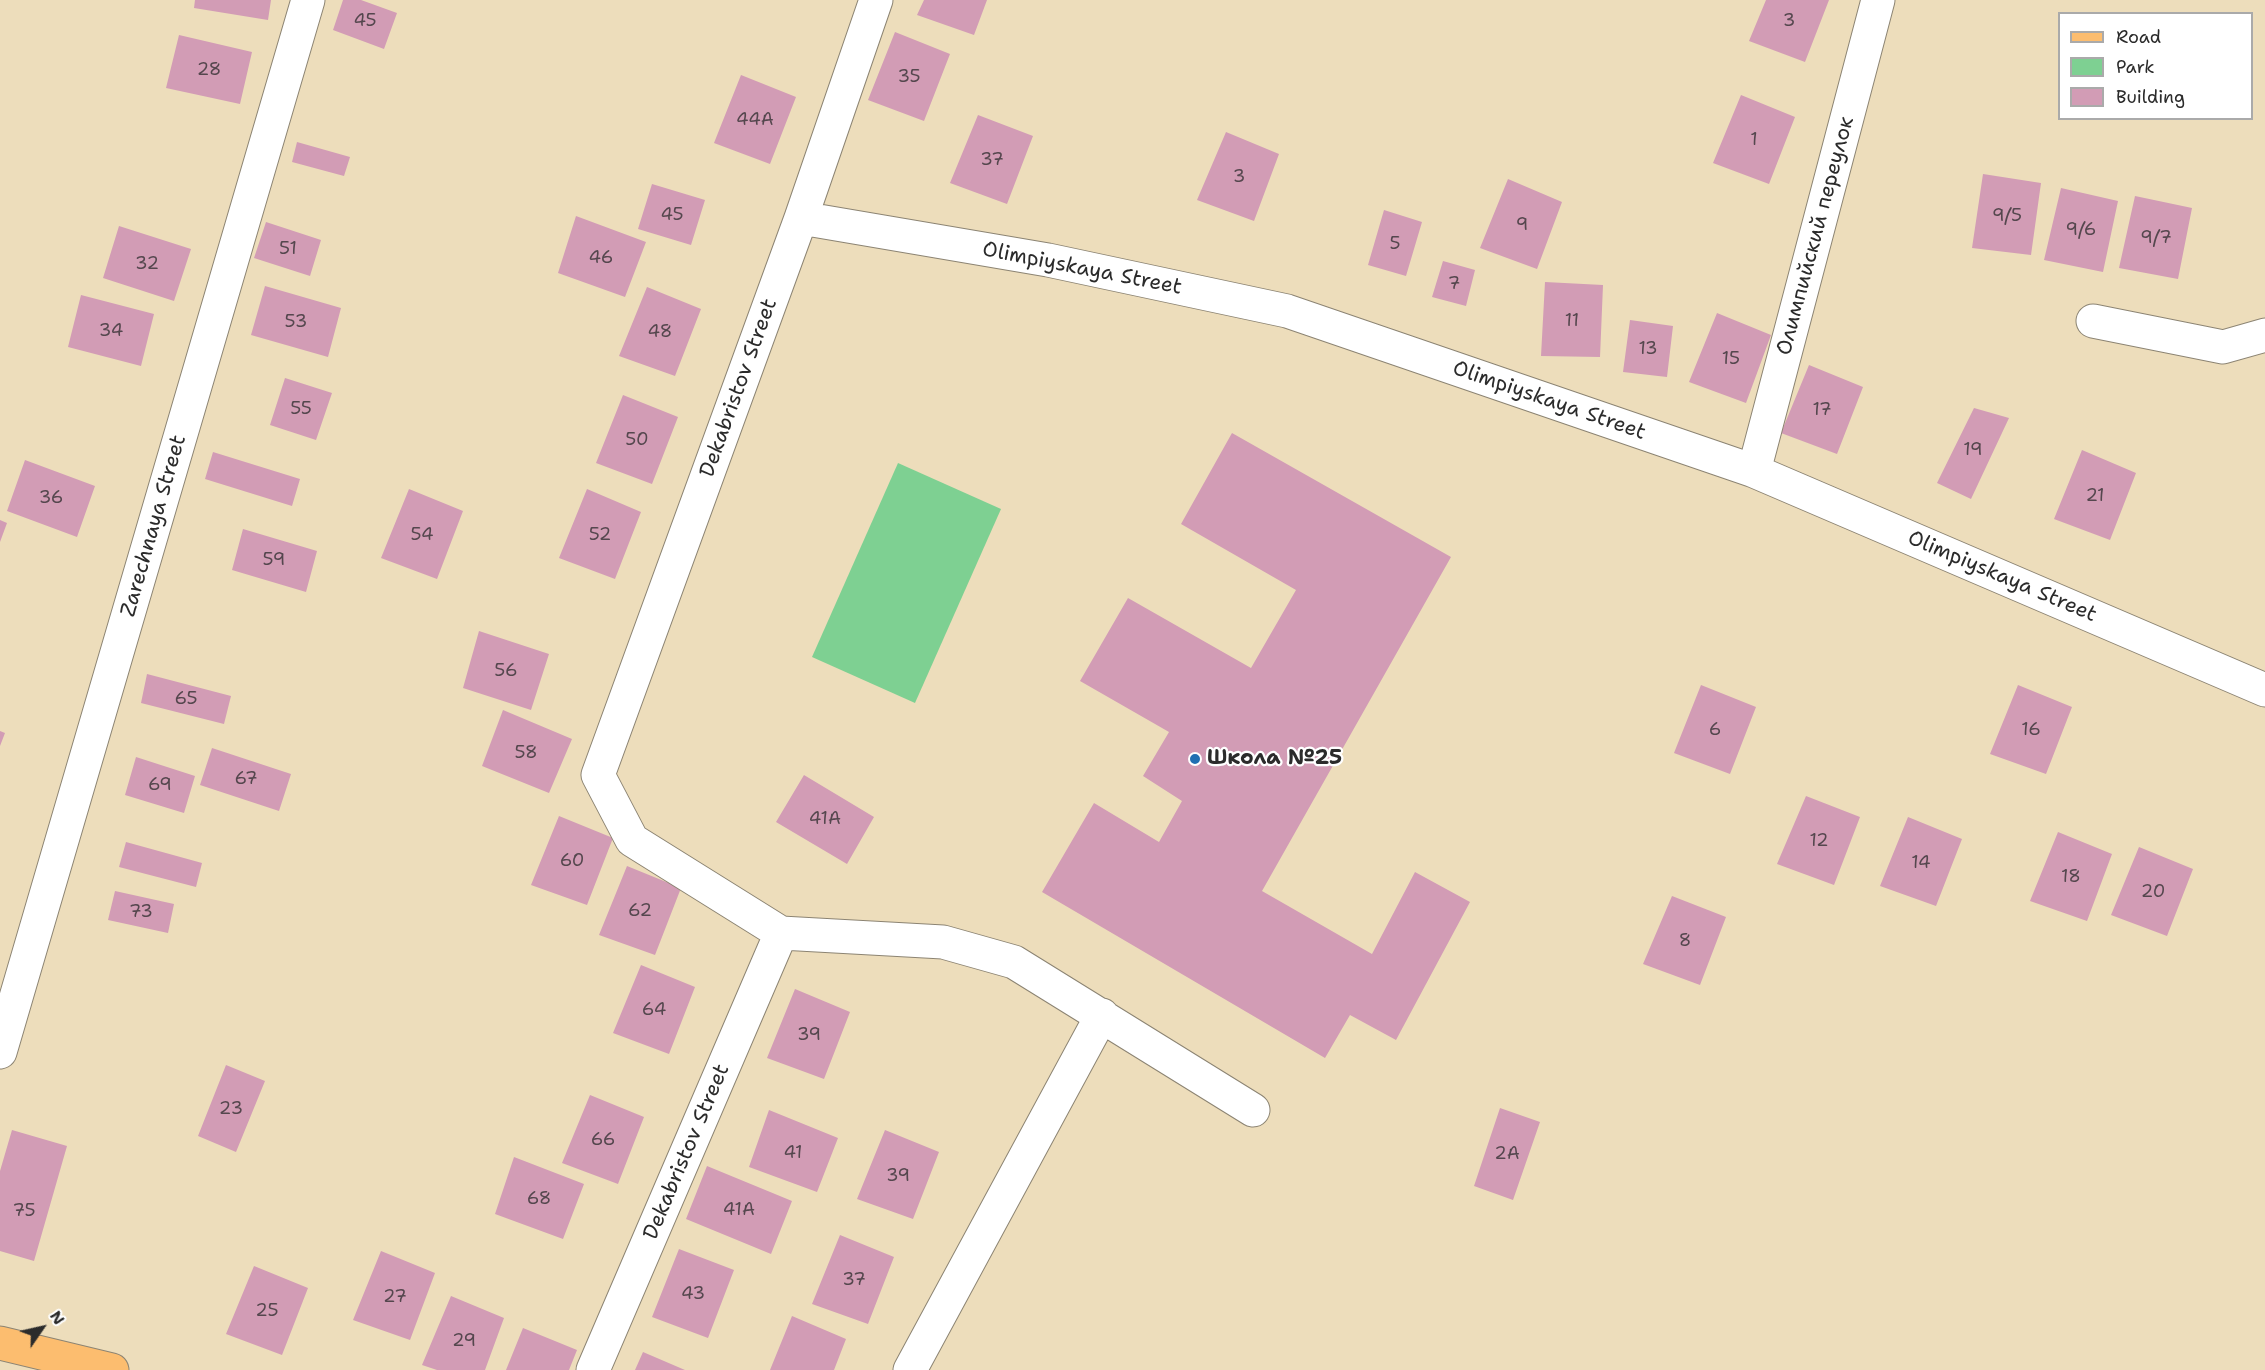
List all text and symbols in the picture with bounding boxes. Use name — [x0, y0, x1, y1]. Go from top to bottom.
house number: 45 — [353, 10, 377, 32]
house number: 3 — [1783, 10, 1795, 32]
legend — [2058, 12, 2253, 120]
text: Road — [2116, 25, 2161, 49]
text: Park — [2116, 55, 2155, 79]
house number: 28 — [197, 59, 221, 81]
house number: 35 — [897, 66, 921, 88]
text: Building — [2116, 85, 2185, 109]
house number: 44А — [736, 109, 774, 131]
street label: Олимпийский переулок — [1772, 114, 1860, 358]
house number: 1 — [1750, 129, 1758, 151]
house number: 37 — [980, 149, 1004, 171]
house number: 3 — [1233, 166, 1245, 188]
house number: 45 — [660, 204, 684, 226]
house number: 9/5 — [1992, 205, 2022, 227]
house number: 9 — [1516, 214, 1528, 236]
house number: 9/6 — [2066, 219, 2096, 241]
house number: 9/7 — [2140, 227, 2172, 249]
house number: 5 — [1389, 233, 1401, 255]
street label: Olimpiyskaya Street — [980, 237, 1184, 301]
house number: 51 — [279, 238, 297, 260]
house number: 46 — [589, 247, 613, 269]
house number: 32 — [135, 253, 159, 275]
house number: 7 — [1448, 273, 1460, 295]
street label: Dekabristov Street — [695, 295, 783, 481]
house number: 11 — [1565, 310, 1579, 332]
house number: 53 — [285, 311, 307, 333]
house number: 34 — [99, 320, 123, 342]
house number: 48 — [648, 321, 672, 343]
house number: 13 — [1638, 338, 1658, 360]
house number: 15 — [1722, 348, 1740, 370]
street label: Olimpiyskaya Street — [1449, 356, 1649, 446]
house number: 55 — [290, 398, 312, 420]
house number: 17 — [1812, 399, 1832, 421]
house number: 50 — [625, 429, 649, 451]
street label: Zarechnaya Street — [116, 432, 192, 620]
house number: 19 — [1963, 439, 1983, 461]
house number: 21 — [2085, 485, 2105, 507]
house number: 36 — [39, 487, 63, 509]
house number: 54 — [410, 524, 434, 546]
house number: 52 — [589, 524, 611, 546]
street label: Olimpiyskaya Street — [1904, 526, 2100, 628]
house number: 59 — [263, 549, 285, 571]
house number: 56 — [494, 660, 518, 682]
house number: 65 — [175, 688, 197, 710]
house number: 6 — [1709, 719, 1721, 741]
house number: 16 — [2021, 719, 2041, 741]
house number: 58 — [514, 742, 538, 764]
place label: Школа №25 — [1207, 746, 1342, 772]
marker: Школа №25 — [1188, 752, 1202, 766]
house number: 67 — [234, 768, 258, 790]
house number: 69 — [148, 774, 172, 796]
house number: 41А — [809, 808, 841, 830]
house number: 12 — [1809, 830, 1829, 852]
house number: 60 — [560, 850, 584, 872]
house number: 14 — [1911, 852, 1931, 874]
house number: 18 — [2061, 866, 2081, 888]
house number: 20 — [2141, 881, 2165, 903]
house number: 62 — [628, 900, 652, 922]
house number: 73 — [129, 901, 153, 923]
house number: 8 — [1679, 930, 1691, 952]
house number: 64 — [642, 999, 666, 1021]
house number: 39 — [797, 1024, 821, 1046]
street label: Dekabristov Street — [639, 1061, 735, 1243]
house number: 23 — [219, 1098, 243, 1120]
house number: 66 — [591, 1129, 615, 1151]
house number: 41 — [783, 1142, 803, 1164]
house number: 2А — [1494, 1143, 1520, 1165]
house number: 39 — [886, 1165, 910, 1187]
house number: 68 — [527, 1188, 551, 1210]
house number: 41А — [723, 1199, 755, 1221]
house number: 75 — [13, 1200, 35, 1222]
house number: 37 — [842, 1269, 866, 1291]
house number: 43 — [681, 1283, 705, 1305]
house number: 27 — [383, 1286, 407, 1308]
north arrow — [12, 1298, 72, 1358]
house number: 25 — [255, 1300, 279, 1322]
text: N — [45, 1307, 70, 1329]
house number: 29 — [452, 1330, 476, 1352]

